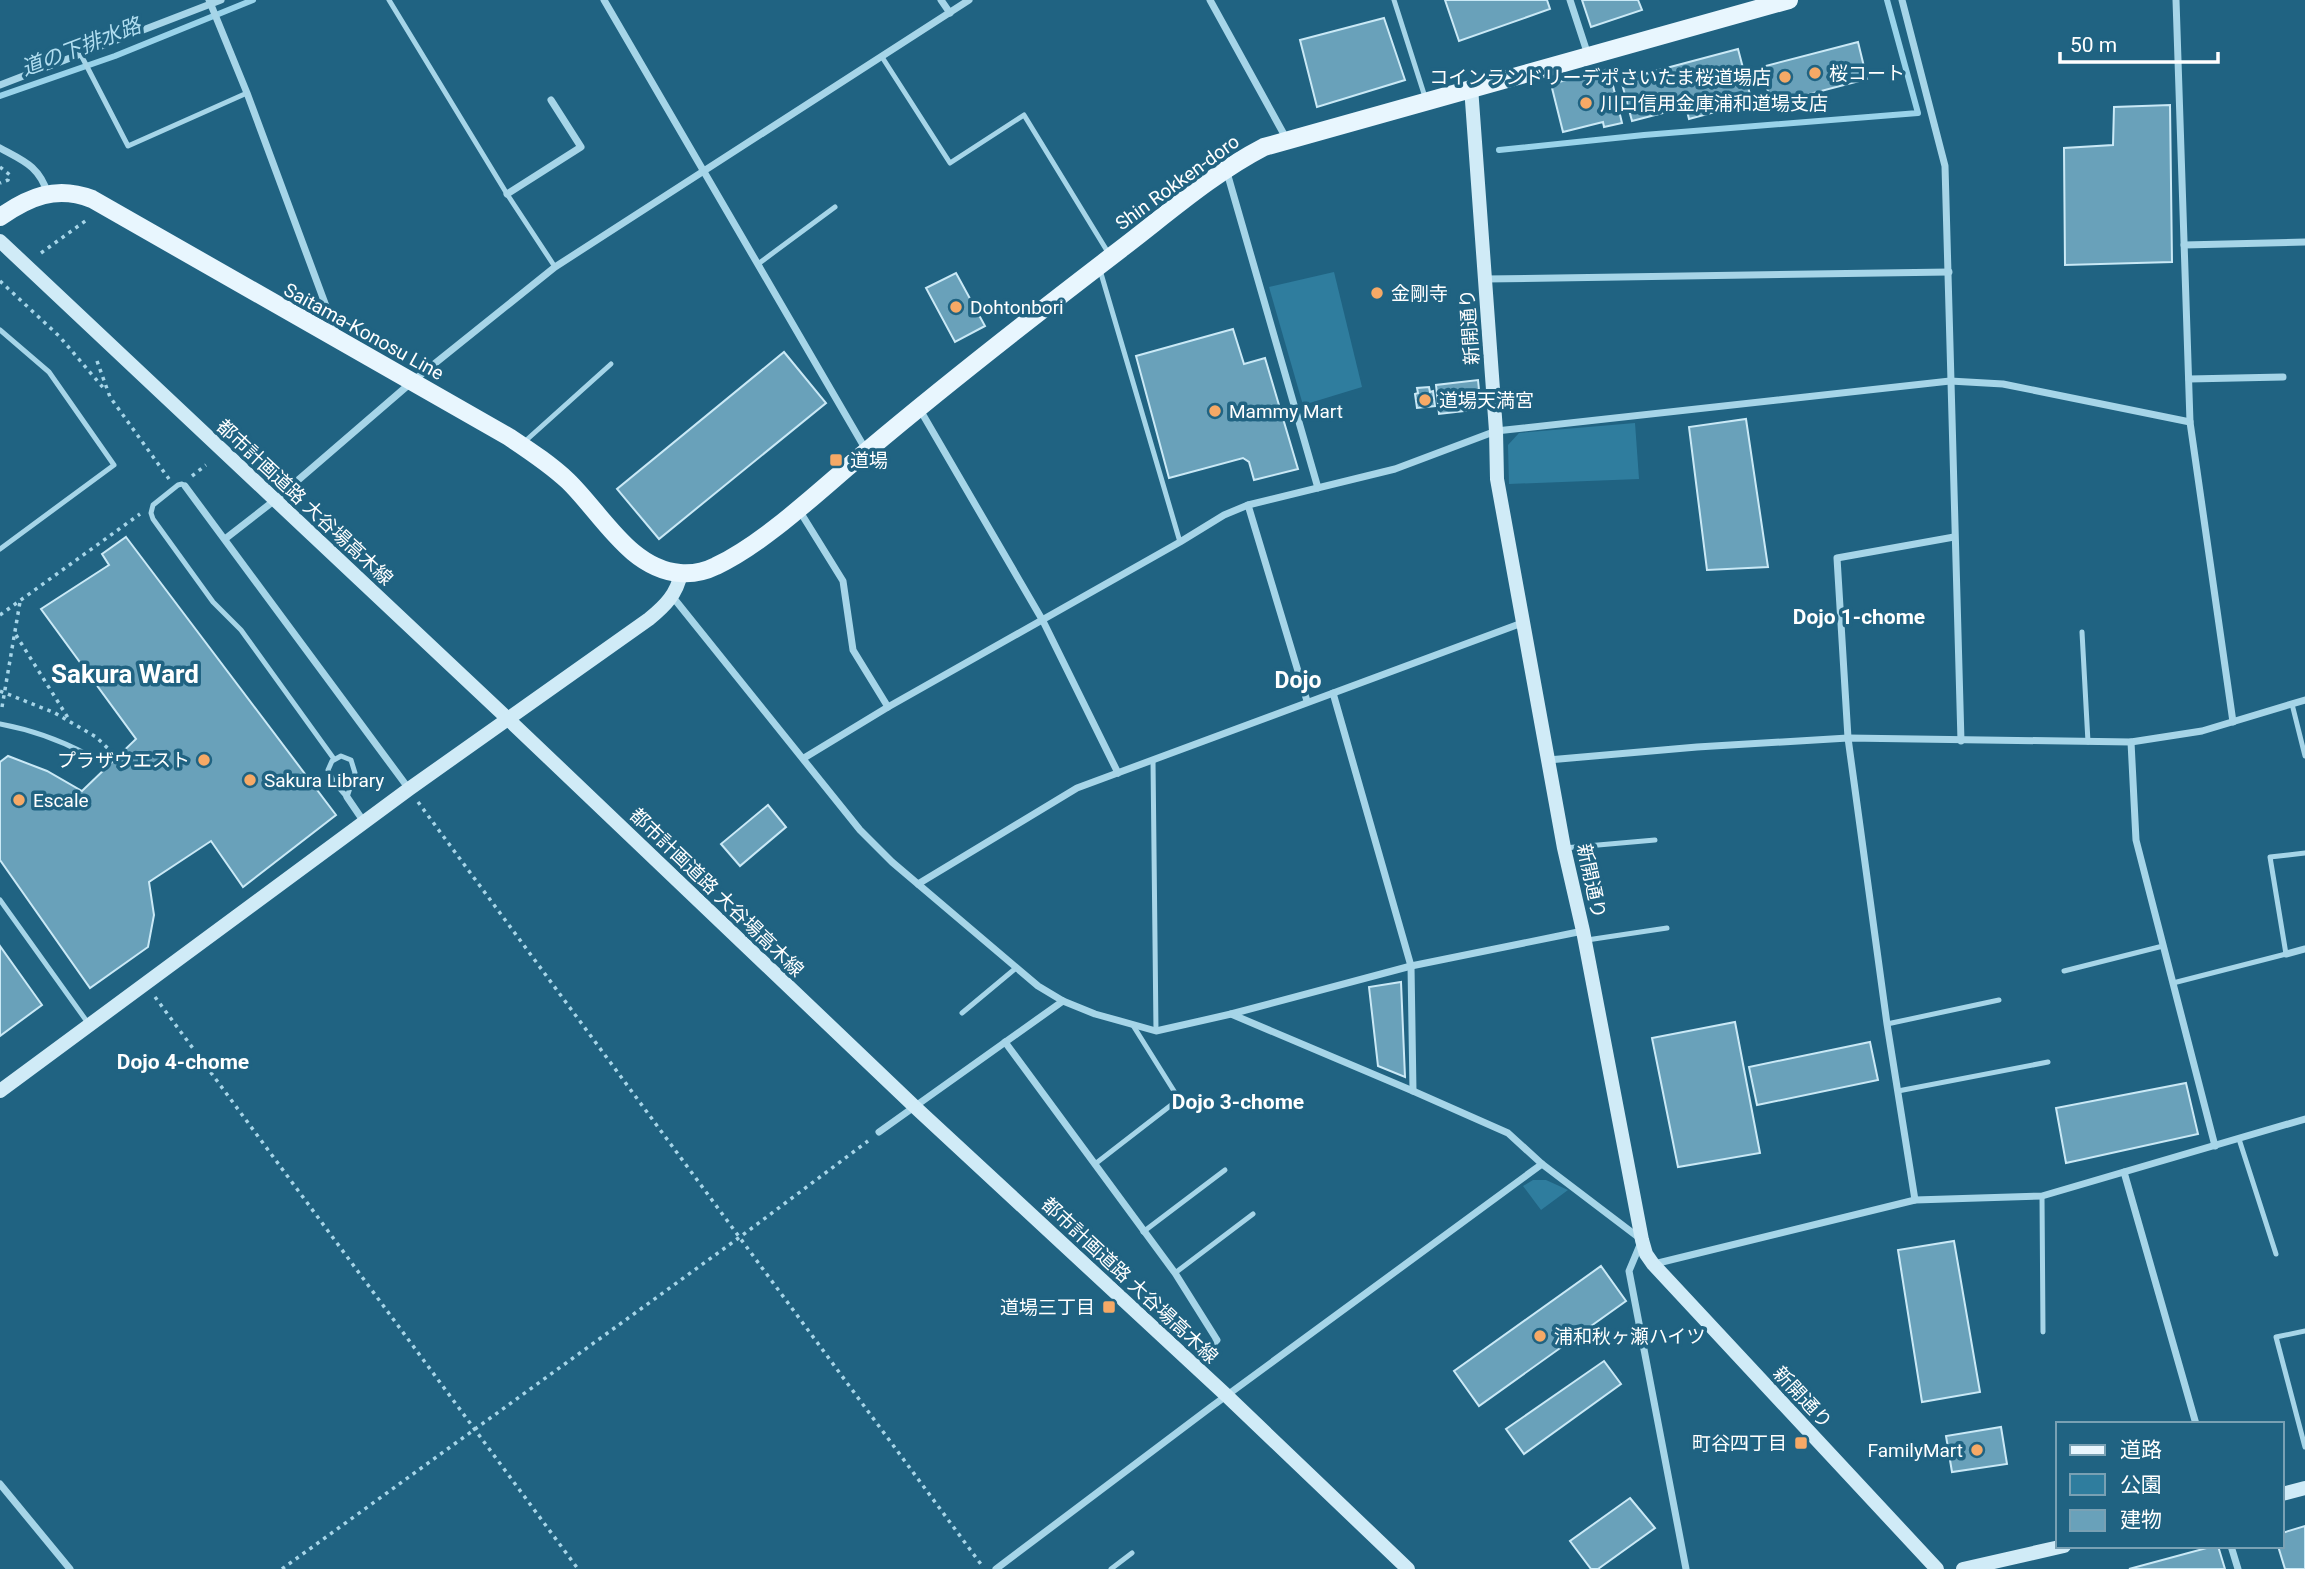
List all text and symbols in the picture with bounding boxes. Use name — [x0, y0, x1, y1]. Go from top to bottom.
water label: 道の下排水路 — [18, 13, 146, 81]
scale bar — [2060, 21, 2218, 65]
text: 50 m — [2070, 33, 2117, 57]
place label: 桜コート — [1829, 62, 1905, 85]
marker: 桜コート — [1807, 65, 1823, 81]
place label: コインランドリーデポさいたま桜道場店 — [1430, 66, 1771, 89]
marker: コインランドリーデポさいたま桜道場店 — [1777, 69, 1793, 85]
place label: 川口信用金庫浦和道場支店 — [1600, 92, 1828, 115]
marker: 川口信用金庫浦和道場支店 — [1578, 95, 1594, 111]
street label: Shin Rokken-doro — [1111, 130, 1244, 235]
street label: Saitama-Konosu Line — [280, 278, 448, 385]
place label: 金剛寺 — [1391, 282, 1448, 305]
marker: 金剛寺 — [1369, 285, 1385, 301]
street label: 新開通り — [1455, 288, 1484, 366]
place label: Dohtonbori — [970, 296, 1064, 319]
marker: Dohtonbori — [948, 299, 964, 315]
place label: 道場天満宮 — [1439, 389, 1534, 412]
marker: 道場天満宮 — [1417, 392, 1433, 408]
place label: Mammy Mart — [1229, 400, 1343, 423]
marker: Mammy Mart — [1207, 403, 1223, 419]
street label: 都市計画道路 大谷場高木線 — [212, 415, 398, 590]
place label: 道場 — [850, 449, 888, 472]
marker: 道場 — [828, 452, 844, 468]
district label: Dojo 1-chome — [1793, 605, 1925, 629]
district label: Sakura Ward — [51, 659, 199, 689]
district label: Dojo — [1275, 667, 1321, 694]
place label: プラザウエスト — [57, 749, 190, 772]
marker: プラザウエスト — [196, 752, 212, 768]
place label: Sakura Library — [264, 769, 384, 792]
marker: Sakura Library — [242, 772, 258, 788]
place label: Escale — [33, 789, 89, 812]
marker: Escale — [11, 792, 27, 808]
street label: 都市計画道路 大谷場高木線 — [625, 803, 808, 981]
street label: 新開通り — [1572, 842, 1611, 921]
district label: Dojo 4-chome — [117, 1050, 249, 1074]
district label: Dojo 3-chome — [1172, 1090, 1304, 1114]
street label: 都市計画道路 大谷場高木線 — [1037, 1193, 1223, 1368]
place label: 道場三丁目 — [1000, 1296, 1095, 1319]
marker: 道場三丁目 — [1101, 1299, 1117, 1315]
place label: 浦和秋ヶ瀬ハイツ — [1554, 1325, 1706, 1348]
marker: 浦和秋ヶ瀬ハイツ — [1532, 1328, 1548, 1344]
street label: 新開通り — [1768, 1362, 1837, 1433]
legend — [2056, 1422, 2284, 1548]
place label: 町谷四丁目 — [1692, 1432, 1787, 1455]
marker: 町谷四丁目 — [1793, 1435, 1809, 1451]
text: 道路 — [2120, 1438, 2162, 1462]
place label: FamilyMart — [1868, 1439, 1963, 1462]
marker: FamilyMart — [1969, 1442, 1985, 1458]
text: 公園 — [2120, 1473, 2162, 1497]
text: 建物 — [2120, 1508, 2162, 1532]

